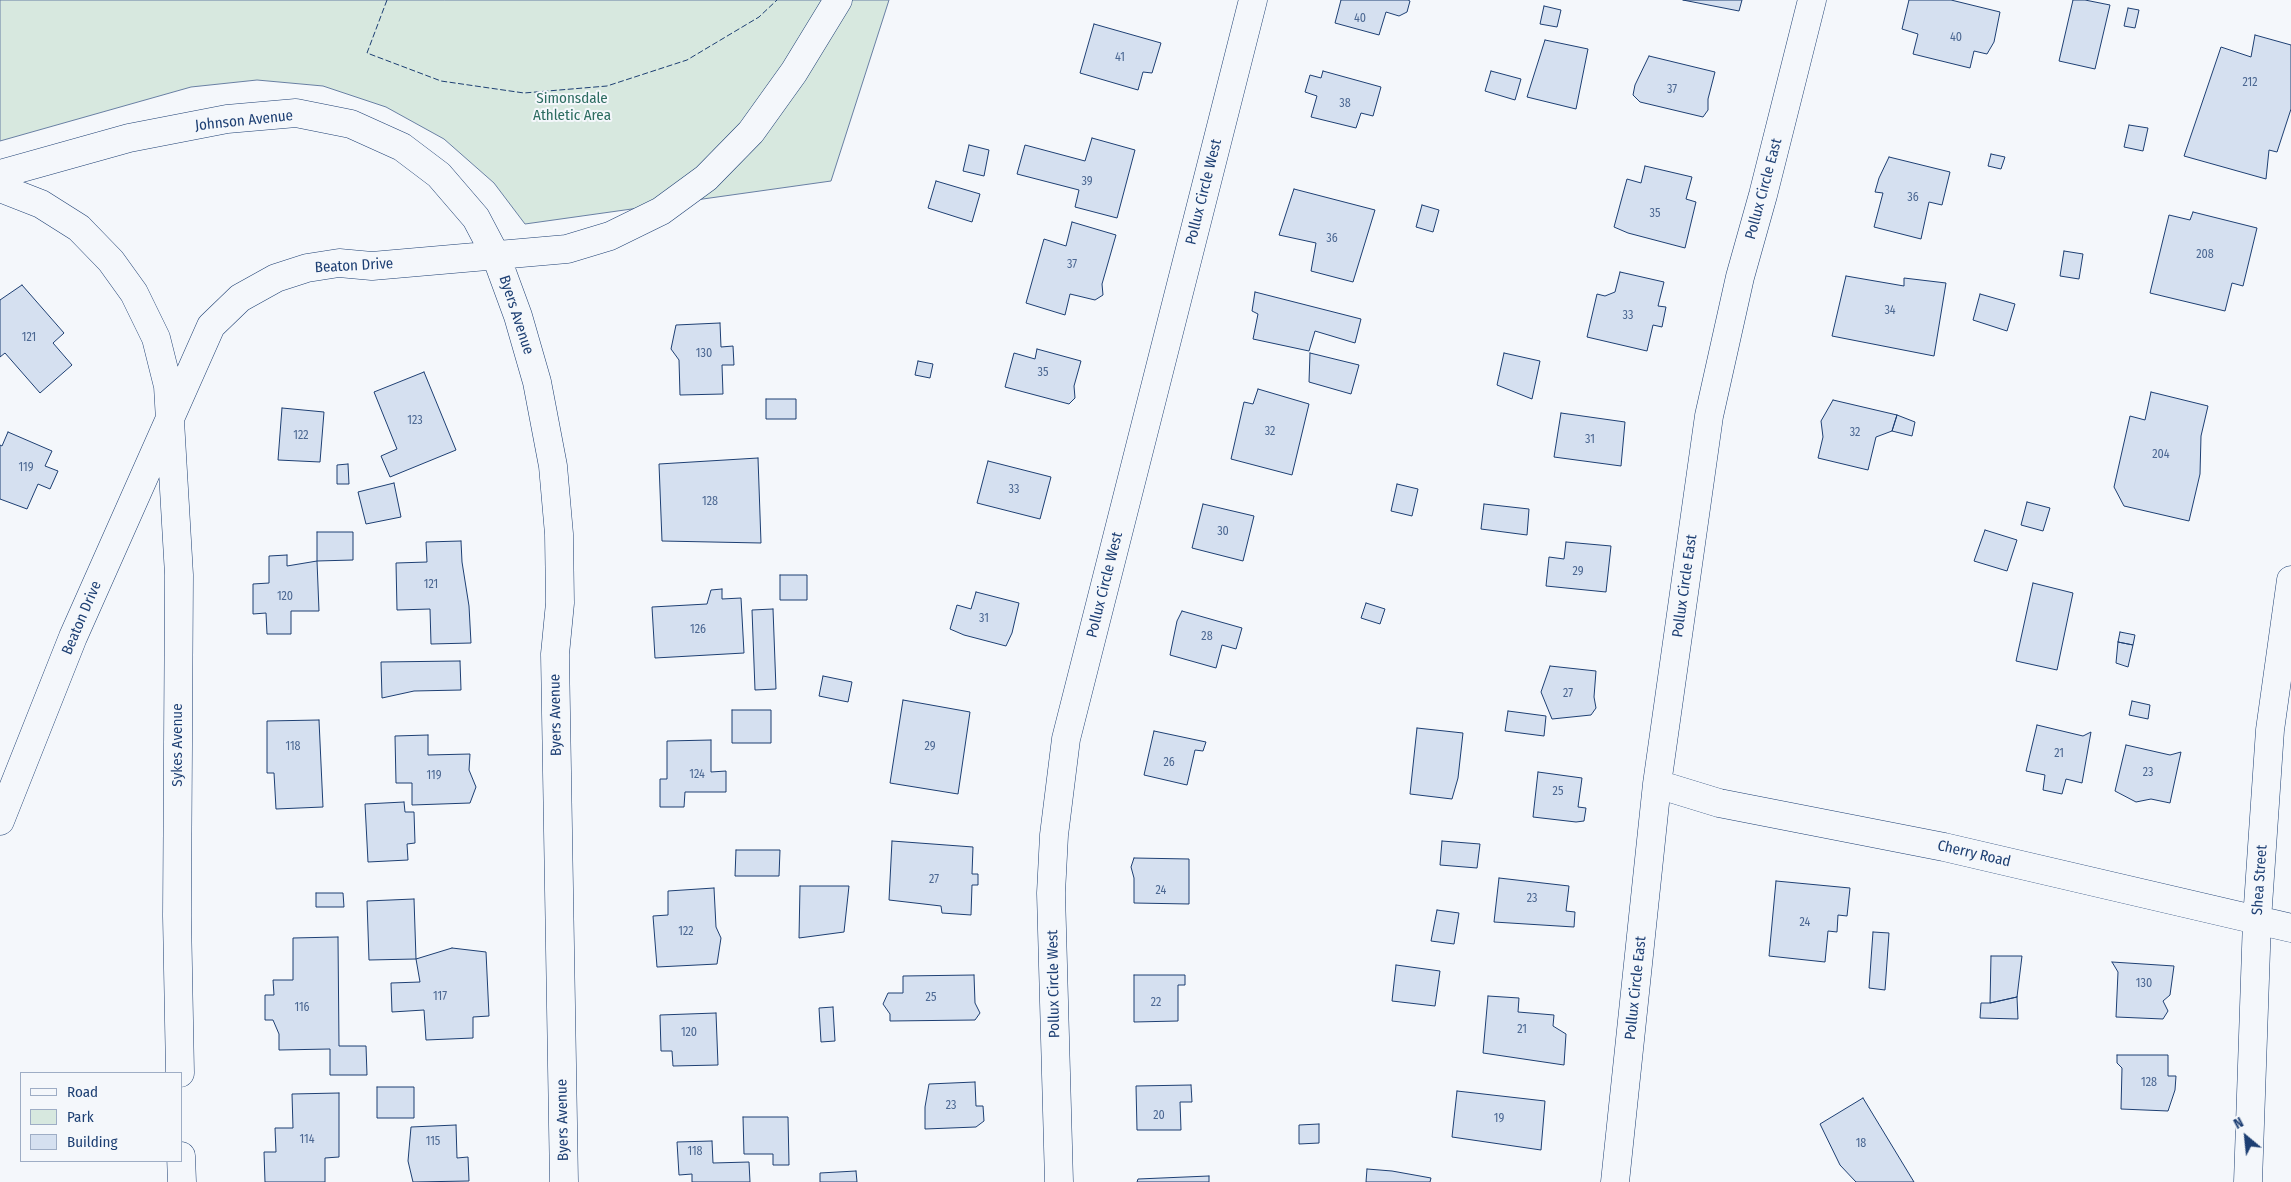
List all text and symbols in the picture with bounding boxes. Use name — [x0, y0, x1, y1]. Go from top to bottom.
house number: 40 — [1354, 12, 1366, 26]
house number: 40 — [1950, 31, 1962, 45]
house number: 41 — [1115, 51, 1125, 65]
house number: 212 — [2243, 76, 2257, 90]
house number: 37 — [1667, 83, 1677, 97]
park label: Simonsdale Athletic Area — [533, 90, 611, 125]
house number: 38 — [1339, 97, 1351, 111]
street label: Johnson Avenue — [194, 107, 294, 135]
street label: Pollux Circle East — [1742, 136, 1786, 242]
street label: Pollux Circle West — [1182, 137, 1226, 247]
house number: 39 — [1081, 175, 1093, 189]
house number: 36 — [1907, 191, 1919, 205]
house number: 35 — [1650, 207, 1660, 221]
house number: 36 — [1326, 232, 1338, 246]
house number: 208 — [2196, 248, 2214, 262]
street label: Beaton Drive — [314, 255, 394, 277]
house number: 37 — [1067, 258, 1077, 272]
street label: Byers Avenue — [495, 273, 537, 357]
house number: 34 — [1884, 304, 1896, 318]
house number: 33 — [1623, 309, 1633, 323]
house number: 121 — [22, 331, 36, 345]
house number: 130 — [696, 347, 712, 361]
house number: 35 — [1038, 366, 1048, 380]
house number: 123 — [407, 414, 423, 428]
house number: 32 — [1265, 425, 1275, 439]
house number: 32 — [1850, 426, 1860, 440]
house number: 122 — [293, 429, 309, 443]
house number: 31 — [1585, 433, 1595, 447]
house number: 204 — [2152, 448, 2170, 462]
house number: 119 — [18, 461, 34, 475]
house number: 33 — [1009, 483, 1019, 497]
house number: 128 — [702, 495, 718, 509]
house number: 30 — [1217, 525, 1229, 539]
street label: Pollux Circle West — [1083, 530, 1127, 640]
street label: Pollux Circle East — [1669, 533, 1701, 639]
house number: 29 — [1572, 565, 1584, 579]
street label: Beaton Drive — [58, 578, 106, 658]
house number: 121 — [424, 578, 438, 592]
house number: 120 — [277, 590, 293, 604]
house number: 31 — [979, 612, 989, 626]
house number: 126 — [690, 623, 706, 637]
house number: 28 — [1201, 630, 1213, 644]
street label: Byers Avenue — [546, 674, 566, 756]
house number: 27 — [1563, 687, 1573, 701]
street label: Sykes Avenue — [169, 703, 187, 787]
house number: 118 — [285, 740, 301, 754]
house number: 29 — [924, 740, 936, 754]
house number: 21 — [2054, 747, 2064, 761]
house number: 26 — [1163, 756, 1175, 770]
house number: 23 — [2143, 766, 2153, 780]
house number: 124 — [689, 768, 705, 782]
house number: 119 — [426, 769, 442, 783]
house number: 25 — [1553, 785, 1563, 799]
street label: Cherry Road — [1936, 837, 2012, 871]
street label: Shea Street — [2249, 844, 2271, 916]
house number: 27 — [929, 873, 939, 887]
house number: 24 — [1156, 884, 1166, 898]
house number: 23 — [1527, 892, 1537, 906]
house number: 24 — [1800, 916, 1810, 930]
house number: 122 — [678, 925, 694, 939]
street label: Pollux Circle West — [1044, 930, 1064, 1038]
street label: Pollux Circle East — [1622, 935, 1650, 1041]
house number: 130 — [2136, 977, 2152, 991]
house number: 117 — [433, 990, 447, 1004]
house number: 25 — [926, 991, 936, 1005]
house number: 22 — [1151, 996, 1161, 1010]
house number: 116 — [294, 1001, 310, 1015]
house number: 21 — [1517, 1023, 1527, 1037]
house number: 120 — [681, 1026, 697, 1040]
legend — [20, 1072, 182, 1162]
house number: 128 — [2141, 1076, 2157, 1090]
street label: Byers Avenue — [553, 1079, 573, 1161]
text: Road — [67, 1083, 98, 1101]
house number: 23 — [946, 1099, 956, 1113]
text: Park — [67, 1108, 94, 1126]
house number: 20 — [1153, 1109, 1165, 1123]
house number: 19 — [1494, 1112, 1504, 1126]
north arrow — [2221, 1112, 2271, 1162]
text: N — [2231, 1114, 2246, 1133]
text: Building — [67, 1133, 118, 1151]
house number: 114 — [300, 1133, 314, 1147]
house number: 115 — [426, 1135, 440, 1149]
house number: 18 — [1856, 1137, 1866, 1151]
house number: 118 — [687, 1145, 703, 1159]

